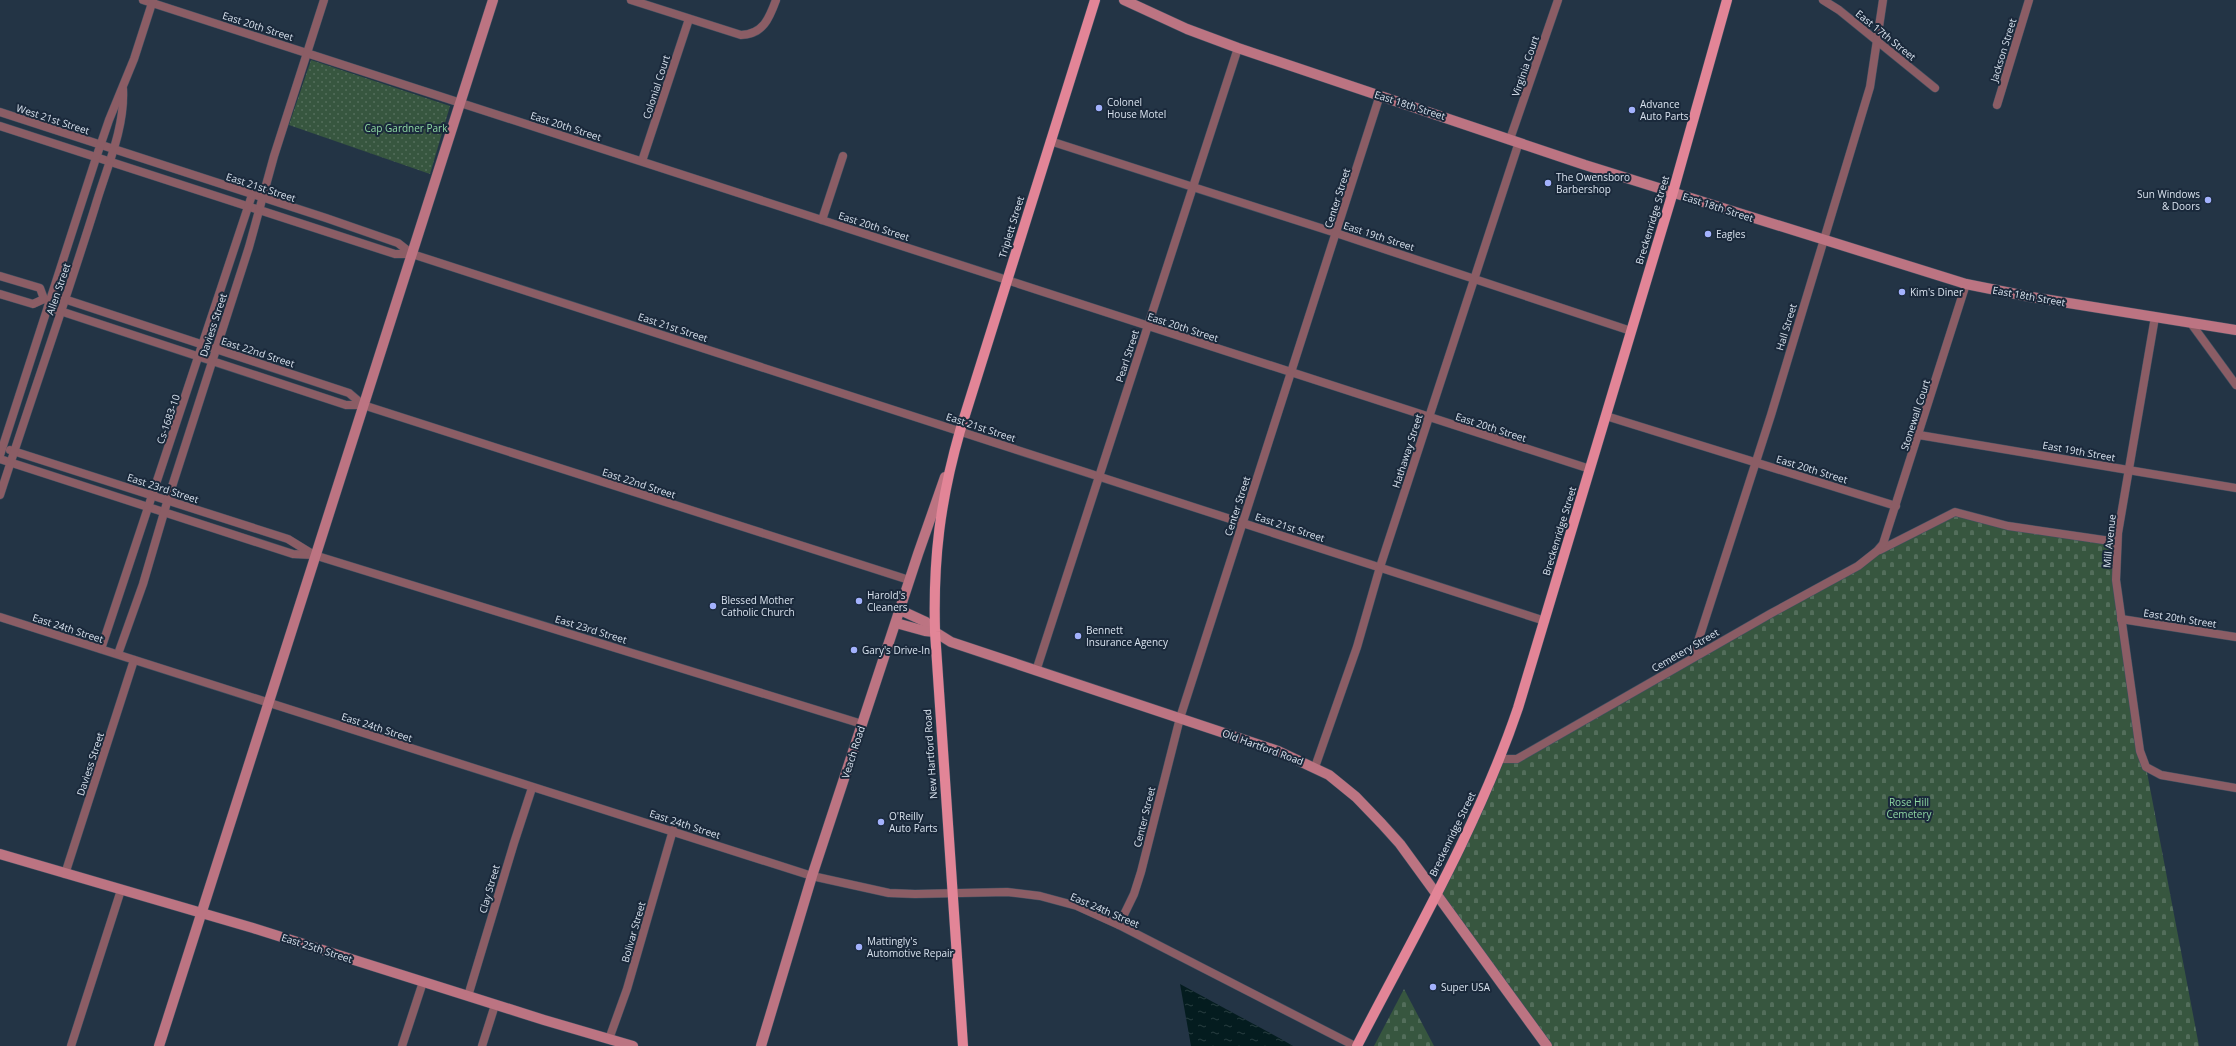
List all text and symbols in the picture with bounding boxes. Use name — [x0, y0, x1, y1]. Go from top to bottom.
street label: East 17th Street — [1853, 6, 1919, 64]
street label: East 20th Street — [221, 8, 296, 44]
street label: Jackson Street — [1986, 16, 2019, 84]
street label: Virginia Court — [1508, 33, 1542, 98]
street label: Colonial Court — [639, 53, 673, 121]
street label: East 18th Street — [1373, 87, 1448, 123]
place label: Colonel House Motel — [1107, 95, 1166, 121]
place label: Advance Auto Parts — [1640, 97, 1689, 123]
street label: West 21st Street — [15, 101, 92, 138]
marker: Colonel House Motel — [1094, 103, 1104, 113]
marker: Advance Auto Parts — [1627, 105, 1637, 115]
street label: East 20th Street — [529, 108, 604, 144]
park label: Cap Gardner Park — [365, 121, 448, 135]
street label: Center Street — [1321, 166, 1353, 230]
street label: East 21st Street — [224, 169, 298, 205]
place label: The Owensboro Barbershop — [1556, 170, 1630, 196]
street label: Breckenridge Street — [1632, 173, 1672, 266]
marker: The Owensboro Barbershop — [1543, 178, 1553, 188]
place label: Sun Windows & Doors — [2137, 187, 2200, 213]
street label: East 18th Street — [1681, 189, 1756, 225]
street label: Triplett Street — [995, 194, 1027, 260]
marker: Sun Windows & Doors — [2203, 195, 2213, 205]
street label: East 20th Street — [837, 208, 912, 244]
street label: East 19th Street — [1342, 218, 1417, 254]
place label: Eagles — [1716, 227, 1746, 241]
marker: Eagles — [1703, 229, 1713, 239]
street label: Allen Street — [43, 261, 73, 317]
street label: East 18th Street — [1991, 283, 2067, 309]
place label: Kim's Diner — [1910, 285, 1963, 299]
marker: Kim's Diner — [1897, 287, 1907, 297]
street label: Daviess Street — [196, 291, 230, 359]
street label: Hall Street — [1772, 301, 1800, 352]
street label: East 21st Street — [636, 309, 710, 345]
street label: East 20th Street — [1146, 309, 1221, 345]
street label: Pearl Street — [1112, 328, 1142, 384]
street label: East 22nd Street — [220, 334, 297, 371]
street label: Stonewall Court — [1897, 377, 1933, 452]
street label: Cs-1683-10 — [153, 392, 183, 446]
street label: East 21st Street — [944, 409, 1018, 445]
street label: East 20th Street — [1454, 409, 1529, 445]
street label: Hathaway Street — [1388, 412, 1426, 490]
street label: East 19th Street — [2041, 438, 2117, 464]
street label: East 20th Street — [1775, 452, 1850, 487]
street label: East 22nd Street — [601, 465, 678, 502]
street label: East 23rd Street — [126, 470, 201, 506]
street label: Center Street — [1221, 474, 1253, 538]
street label: Breckenridge Street — [1539, 484, 1579, 577]
street label: East 21st Street — [1253, 509, 1327, 545]
street label: Mill Avenue — [2099, 513, 2119, 569]
place label: Harold's Cleaners — [867, 588, 908, 614]
place label: Blessed Mother Catholic Church — [721, 593, 795, 619]
marker: Harold's Cleaners — [854, 596, 864, 606]
marker: Blessed Mother Catholic Church — [708, 601, 718, 611]
street label: East 20th Street — [2143, 605, 2218, 631]
street label: East 24th Street — [31, 610, 106, 646]
street label: East 23rd Street — [553, 611, 629, 647]
place label: Bennett Insurance Agency — [1086, 623, 1169, 649]
street label: Cemetery Street — [1649, 625, 1722, 675]
marker: Bennett Insurance Agency — [1073, 631, 1083, 641]
place label: Gary's Drive-In — [862, 643, 930, 657]
marker: Gary's Drive-In — [849, 645, 859, 655]
street label: East 24th Street — [340, 709, 415, 745]
street label: New Hartford Road — [920, 709, 940, 799]
street label: Veach Road — [838, 724, 868, 780]
street label: Old Hartford Road — [1220, 726, 1306, 768]
street label: Daviess Street — [73, 730, 107, 798]
street label: Center Street — [1130, 785, 1158, 849]
street label: Breckenridge Street — [1425, 789, 1479, 879]
park label: Rose Hill Cemetery — [1886, 795, 1933, 821]
street label: East 24th Street — [648, 806, 723, 842]
place label: O'Reilly Auto Parts — [889, 809, 938, 835]
marker: O'Reilly Auto Parts — [876, 817, 886, 827]
street label: Clay Street — [475, 863, 503, 915]
street label: East 24th Street — [1068, 889, 1142, 931]
street label: Bolivar Street — [618, 900, 648, 964]
street label: East 25th Street — [280, 930, 355, 966]
place label: Mattingly's Automotive Repair — [867, 934, 954, 960]
marker: Mattingly's Automotive Repair — [854, 942, 864, 952]
place label: Super USA — [1441, 980, 1491, 994]
marker: Super USA — [1428, 982, 1438, 992]

